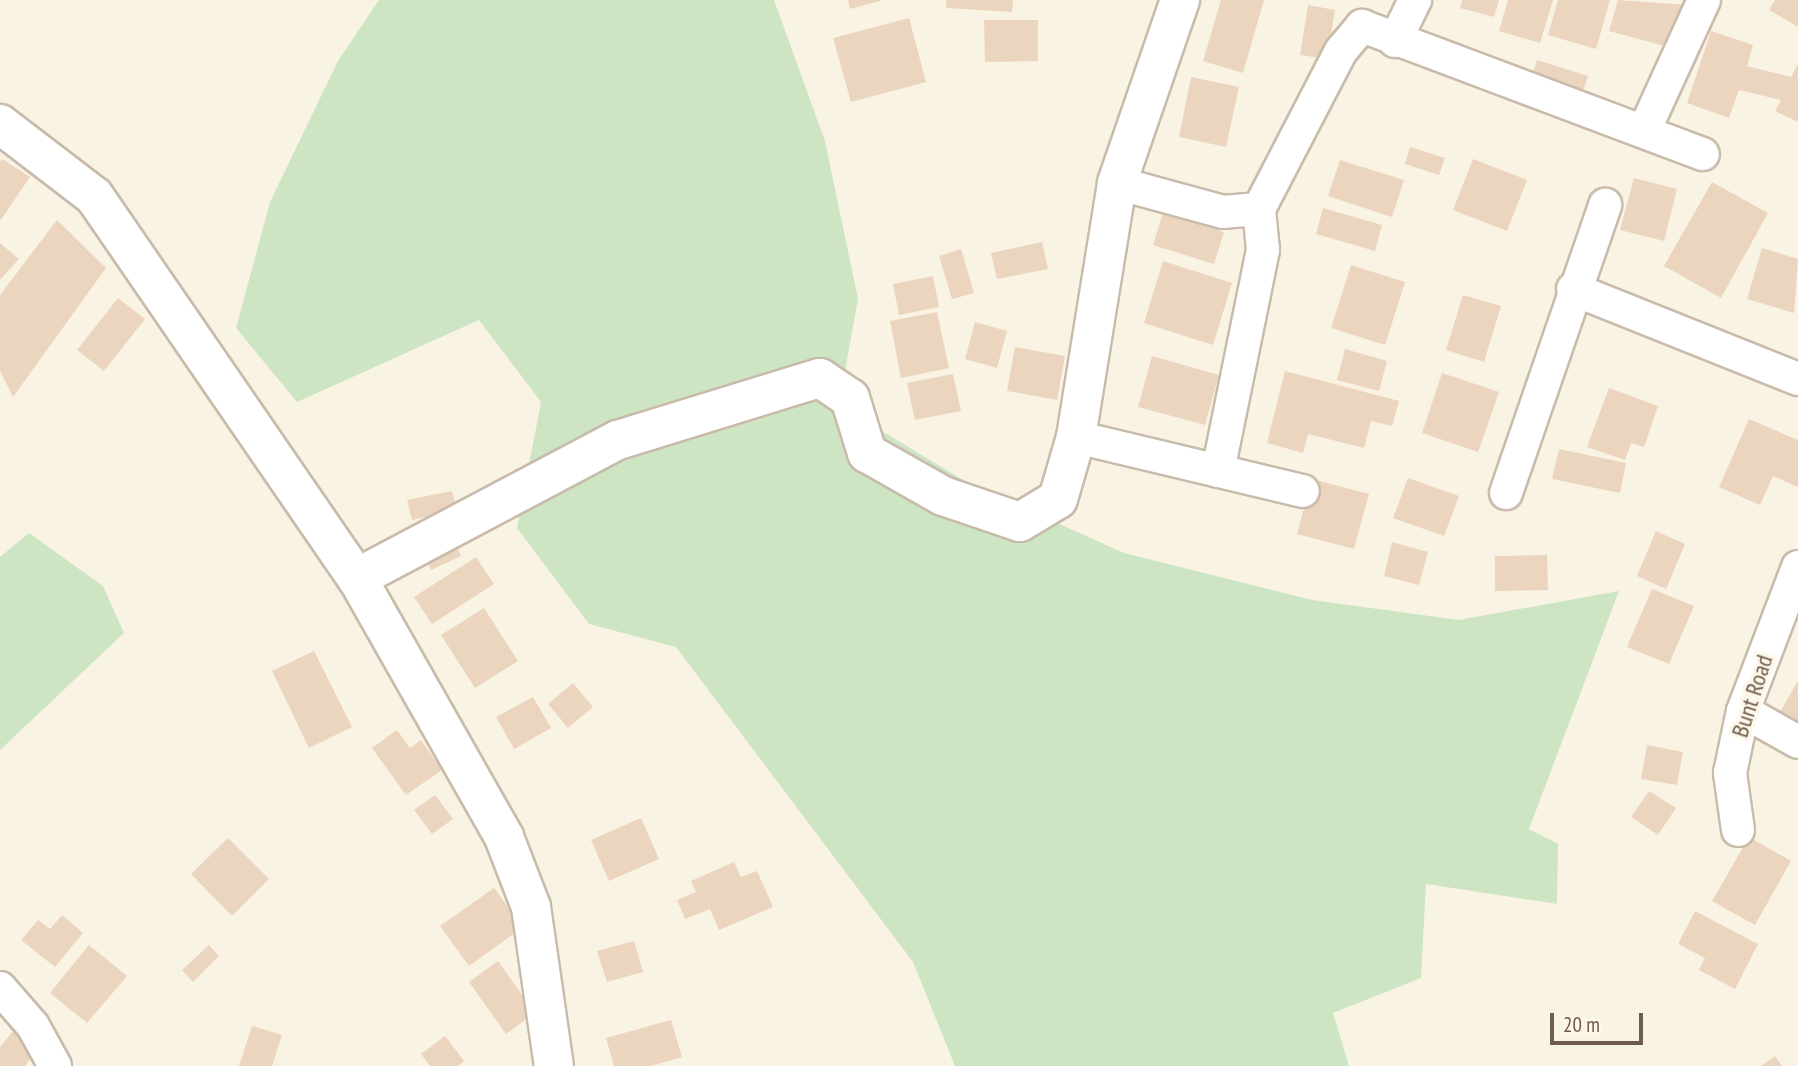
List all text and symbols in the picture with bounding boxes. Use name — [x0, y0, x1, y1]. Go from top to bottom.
street label: Bunt Road — [1725, 651, 1779, 741]
scale bar — [1553, 1000, 1646, 1044]
text: 20 m — [1563, 1011, 1600, 1038]

